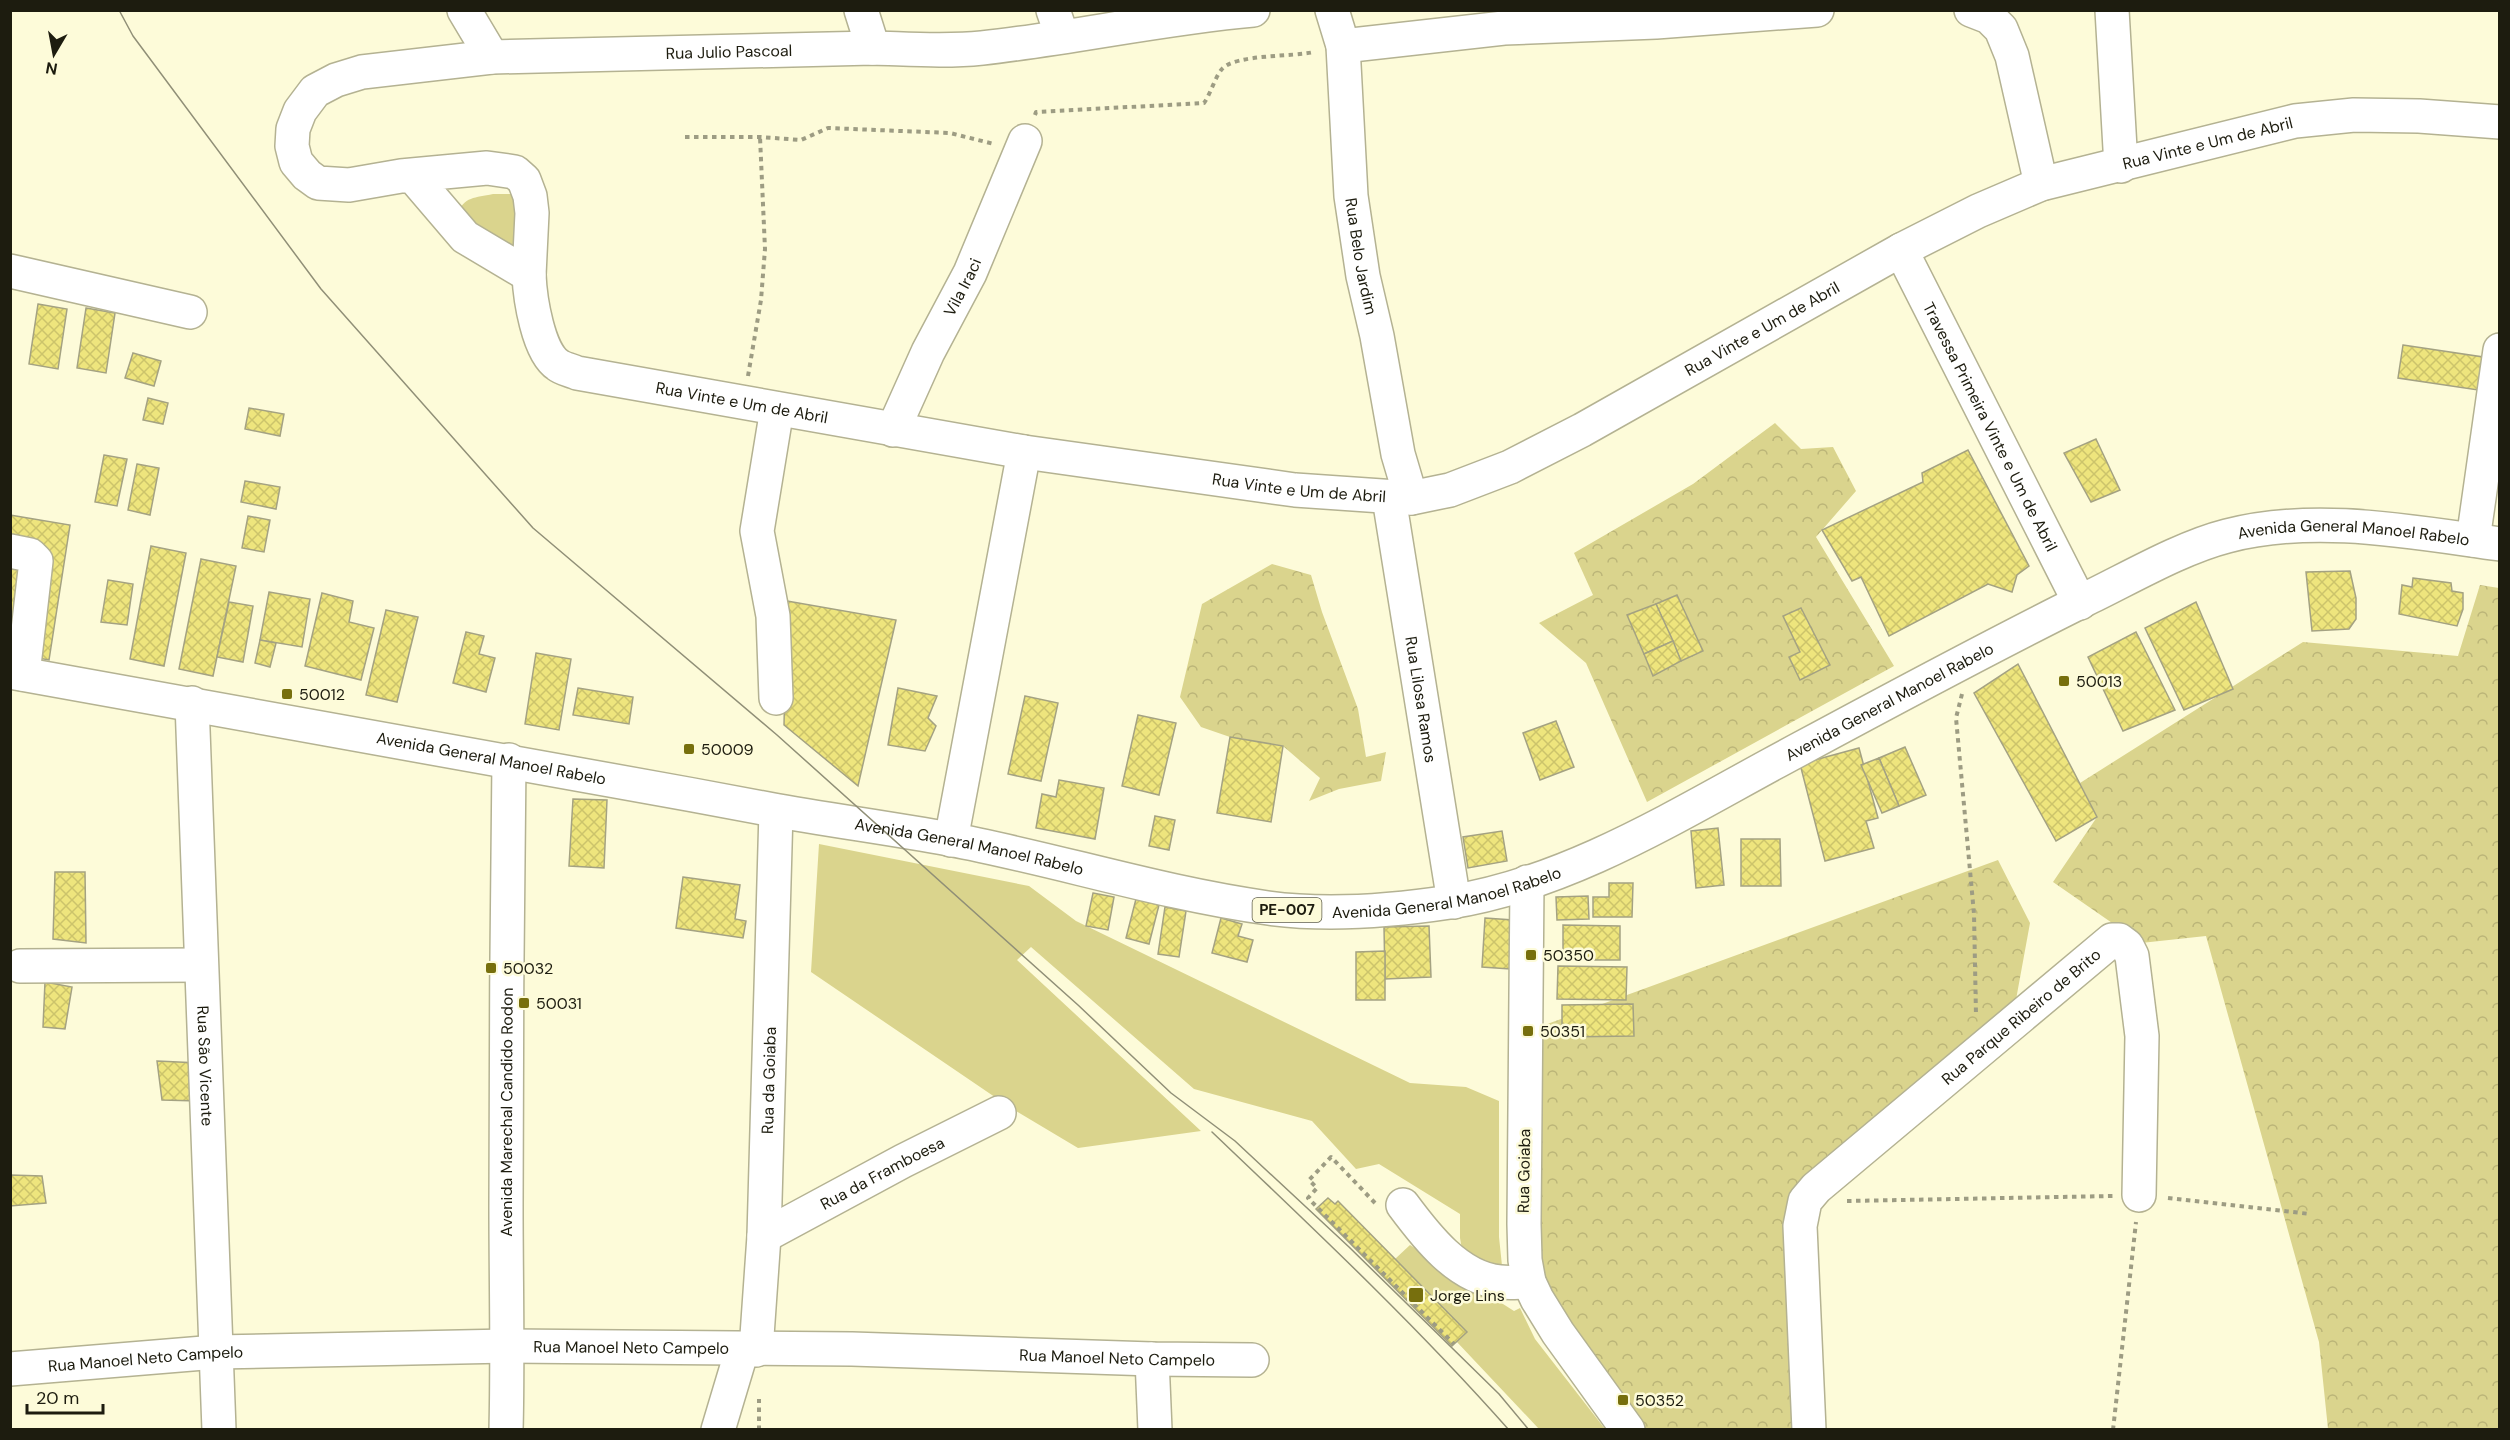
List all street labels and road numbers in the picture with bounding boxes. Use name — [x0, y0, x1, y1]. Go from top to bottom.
street label: Rua Julio Pascoal — [665, 39, 792, 63]
street label: Rua Vinte e Um de Abril — [2120, 112, 2295, 174]
street label: Rua Belo Jardim — [1341, 196, 1382, 317]
street label: Vila Iraci — [939, 255, 986, 320]
street label: Rua Vinte e Um de Abril — [1681, 276, 1843, 381]
street label: Travessa Primeira Vinte e Um de Abril — [1919, 298, 2062, 555]
street label: Rua Vinte e Um de Abril — [654, 377, 830, 428]
street label: Rua Vinte e Um de Abril — [1211, 468, 1387, 507]
street label: Avenida General Manoel Rabelo — [2235, 515, 2471, 550]
street label: Rua Lilosa Ramos — [1401, 635, 1442, 764]
street label: Avenida General Manoel Rabelo — [1781, 637, 1997, 765]
street label: Avenida General Manoel Rabelo — [375, 727, 608, 789]
street label: Avenida General Manoel Rabelo — [853, 813, 1086, 880]
street label: Avenida General Manoel Rabelo — [1332, 861, 1564, 923]
road number: PE-007 — [1252, 898, 1322, 922]
street label: Rua Parque Ribeiro de Brito — [1937, 944, 2105, 1089]
street label: Avenida Marechal Candido Rodon — [495, 987, 517, 1237]
street label: Rua São Vicente — [193, 1005, 218, 1126]
street label: Rua da Goiaba — [756, 1026, 780, 1134]
street label: Rua Goiaba — [1513, 1129, 1535, 1213]
street label: Rua da Framboesa — [816, 1132, 948, 1214]
street label: Rua Manoel Neto Campelo — [533, 1336, 729, 1358]
street label: Rua Manoel Neto Campelo — [47, 1341, 243, 1376]
street label: Rua Manoel Neto Campelo — [1019, 1344, 1215, 1370]

